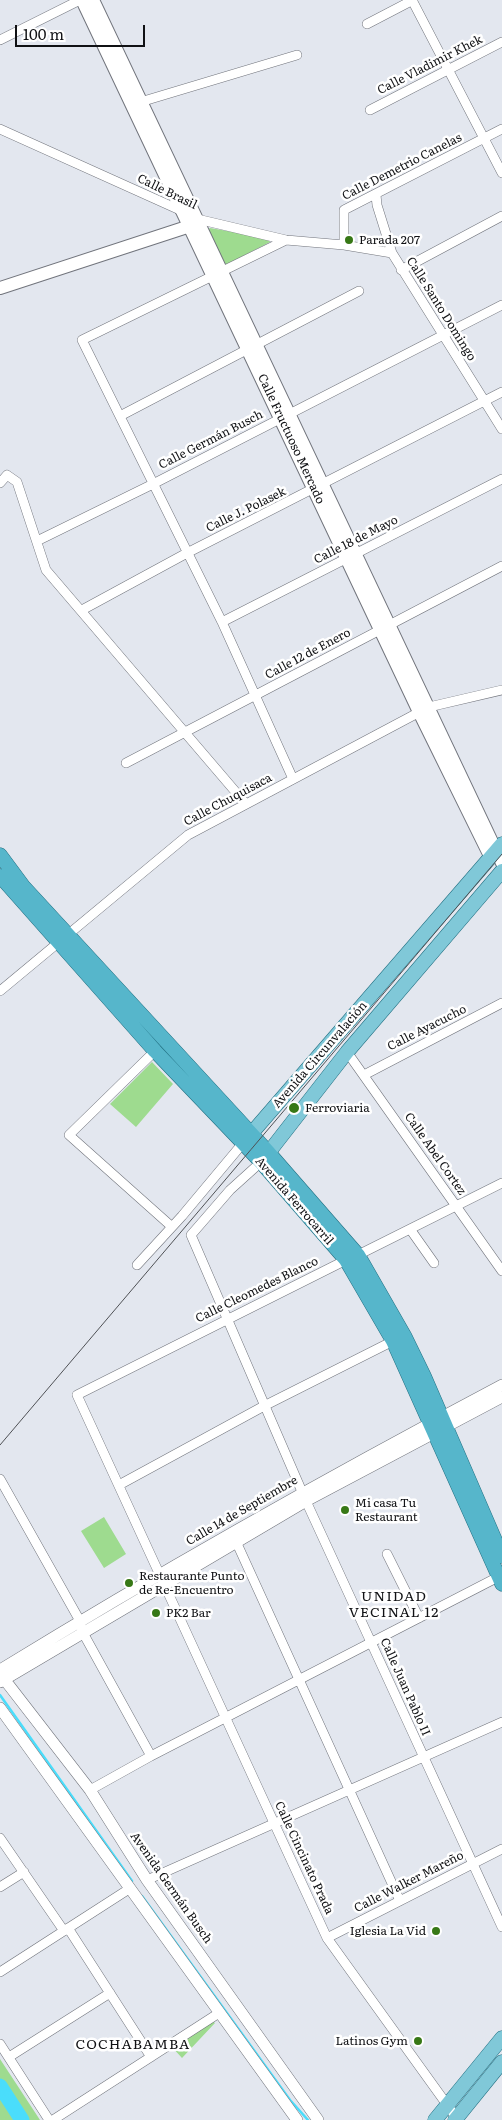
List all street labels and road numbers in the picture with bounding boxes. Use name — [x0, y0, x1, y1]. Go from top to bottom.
street label: Calle Vladimir Khek — [375, 32, 485, 98]
street label: Calle Demetrio Canelas — [340, 131, 464, 203]
street label: Calle Brasil — [135, 171, 199, 213]
street label: Calle Santo Domingo — [403, 254, 479, 364]
street label: Calle Fructuoso Mercado — [255, 372, 327, 506]
street label: Calle Germán Busch — [156, 407, 266, 473]
street label: Calle J. Polasek — [204, 484, 288, 536]
street label: Calle 18 de Mayo — [312, 513, 400, 567]
street label: Calle 12 de Enero — [263, 625, 353, 683]
street label: Calle Chuquisaca — [181, 771, 275, 829]
street label: Avenida Circunvalación — [270, 999, 370, 1111]
street label: Calle Ayacucho — [385, 1002, 469, 1054]
street label: Calle Abel Cortez — [401, 1110, 469, 1198]
street label: Avenida Ferrocarril — [252, 1154, 336, 1248]
street label: Calle Cleomedes Blanco — [193, 1254, 321, 1326]
street label: Calle 14 de Septiembre — [184, 1473, 300, 1549]
street label: Calle Juan Pablo II — [377, 1636, 433, 1738]
street label: Calle Cincinato Prada — [272, 1799, 336, 1917]
street label: Avenida Germán Busch — [127, 1830, 215, 1946]
street label: Calle Walker Mareño — [352, 1848, 466, 1916]

